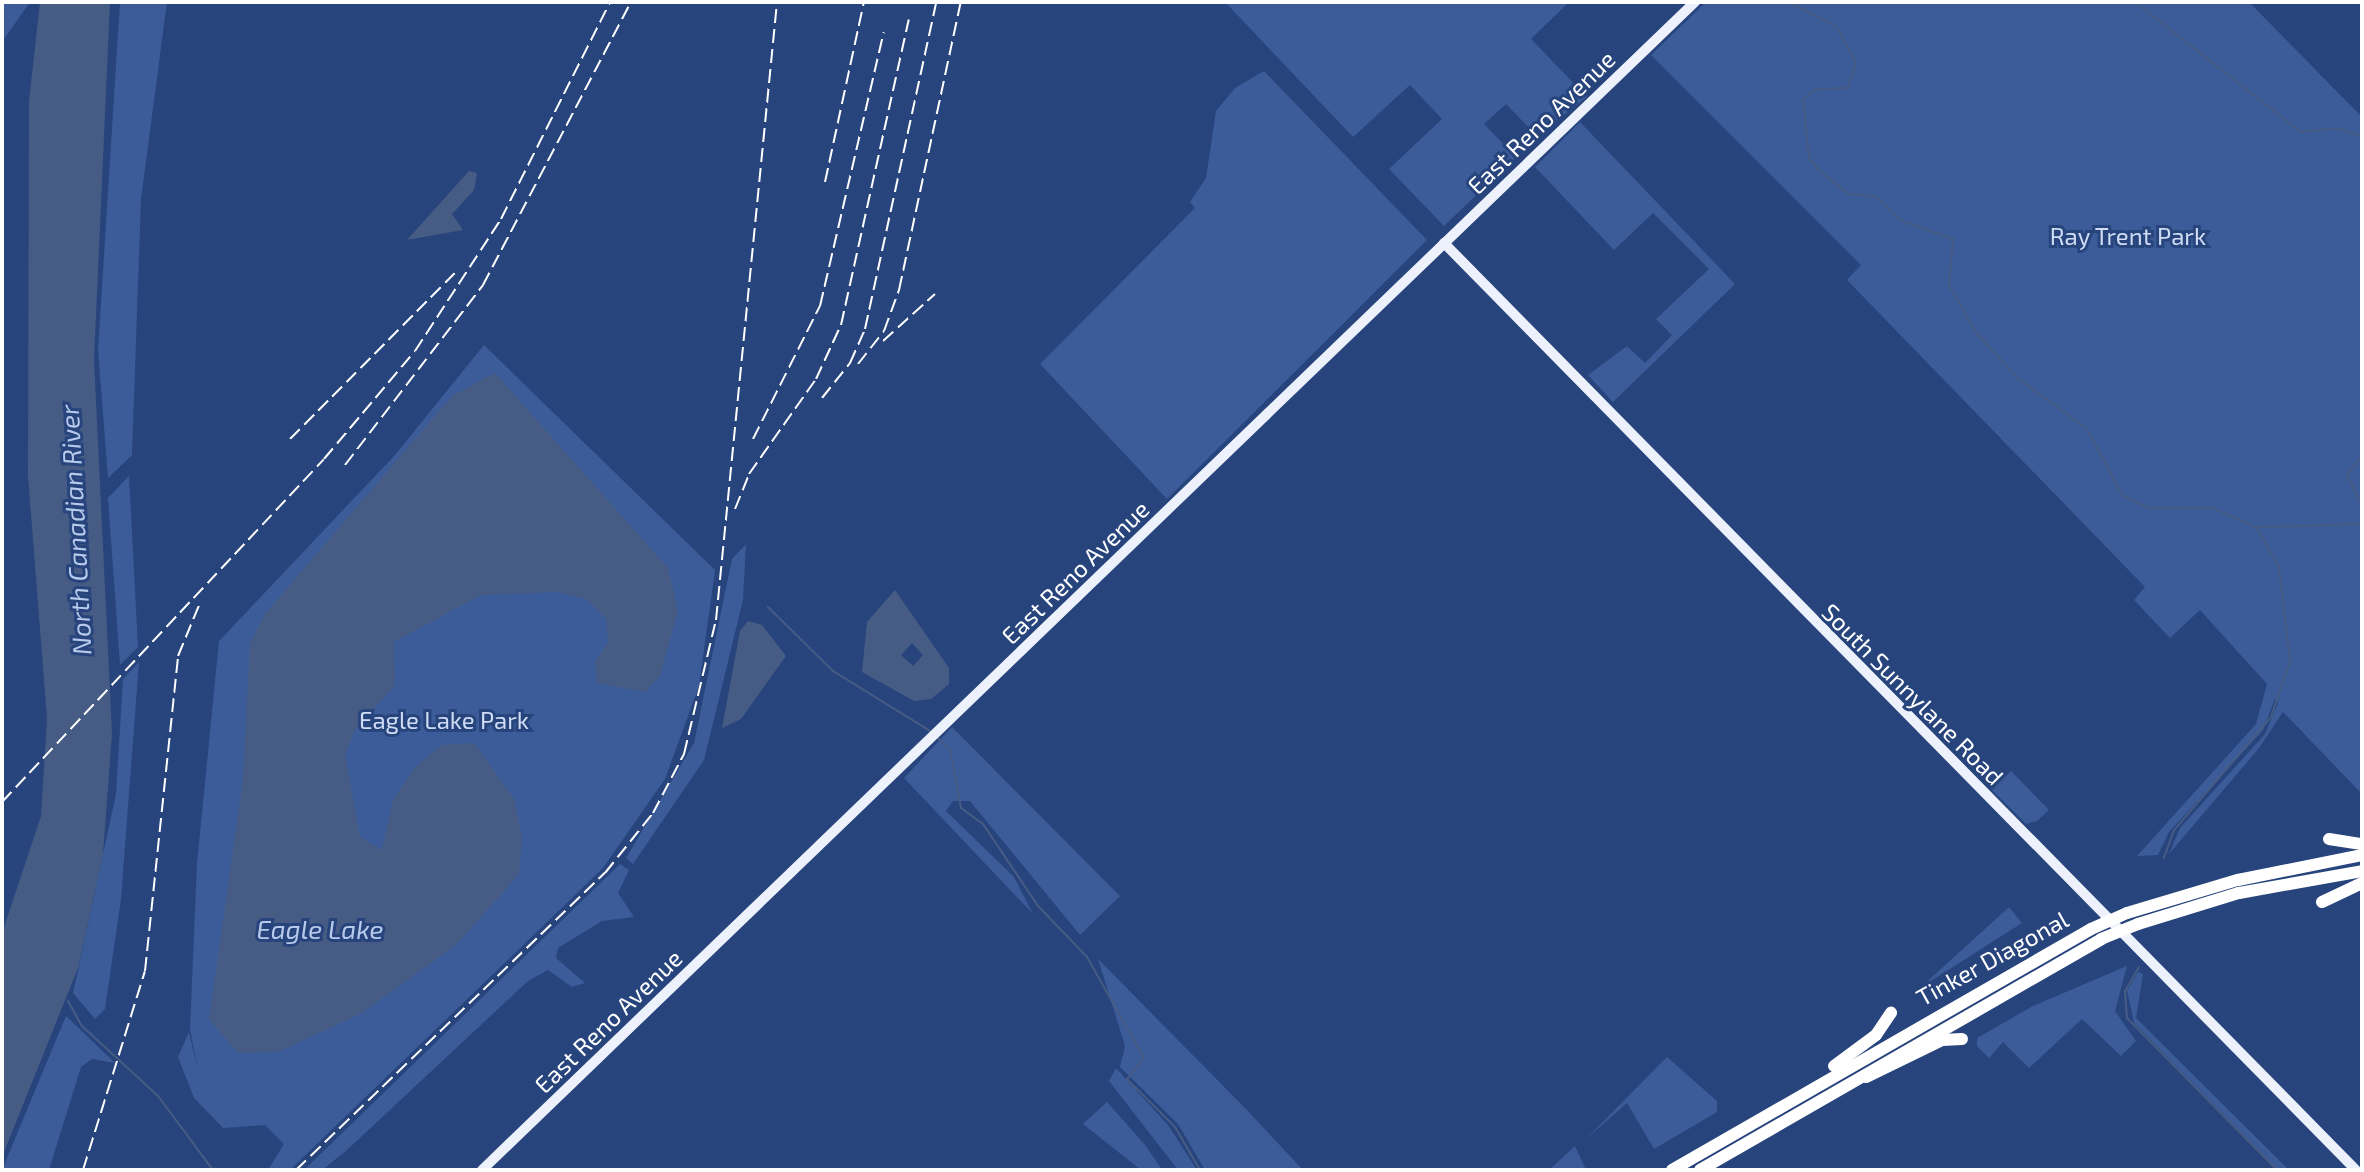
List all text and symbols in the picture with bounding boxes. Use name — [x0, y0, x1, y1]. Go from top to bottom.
street label: East Reno Avenue — [1461, 44, 1621, 200]
park label: Ray Trent Park — [2049, 222, 2207, 250]
water label: North Canadian River — [53, 404, 97, 656]
street label: East Reno Avenue — [995, 494, 1155, 650]
street label: South Sunnylane Road — [1816, 597, 2010, 791]
park label: Eagle Lake Park — [359, 706, 529, 734]
street label: Tinker Diagonal — [1911, 904, 2073, 1012]
water label: Eagle Lake — [256, 913, 384, 945]
street label: East Reno Avenue — [528, 943, 688, 1099]

